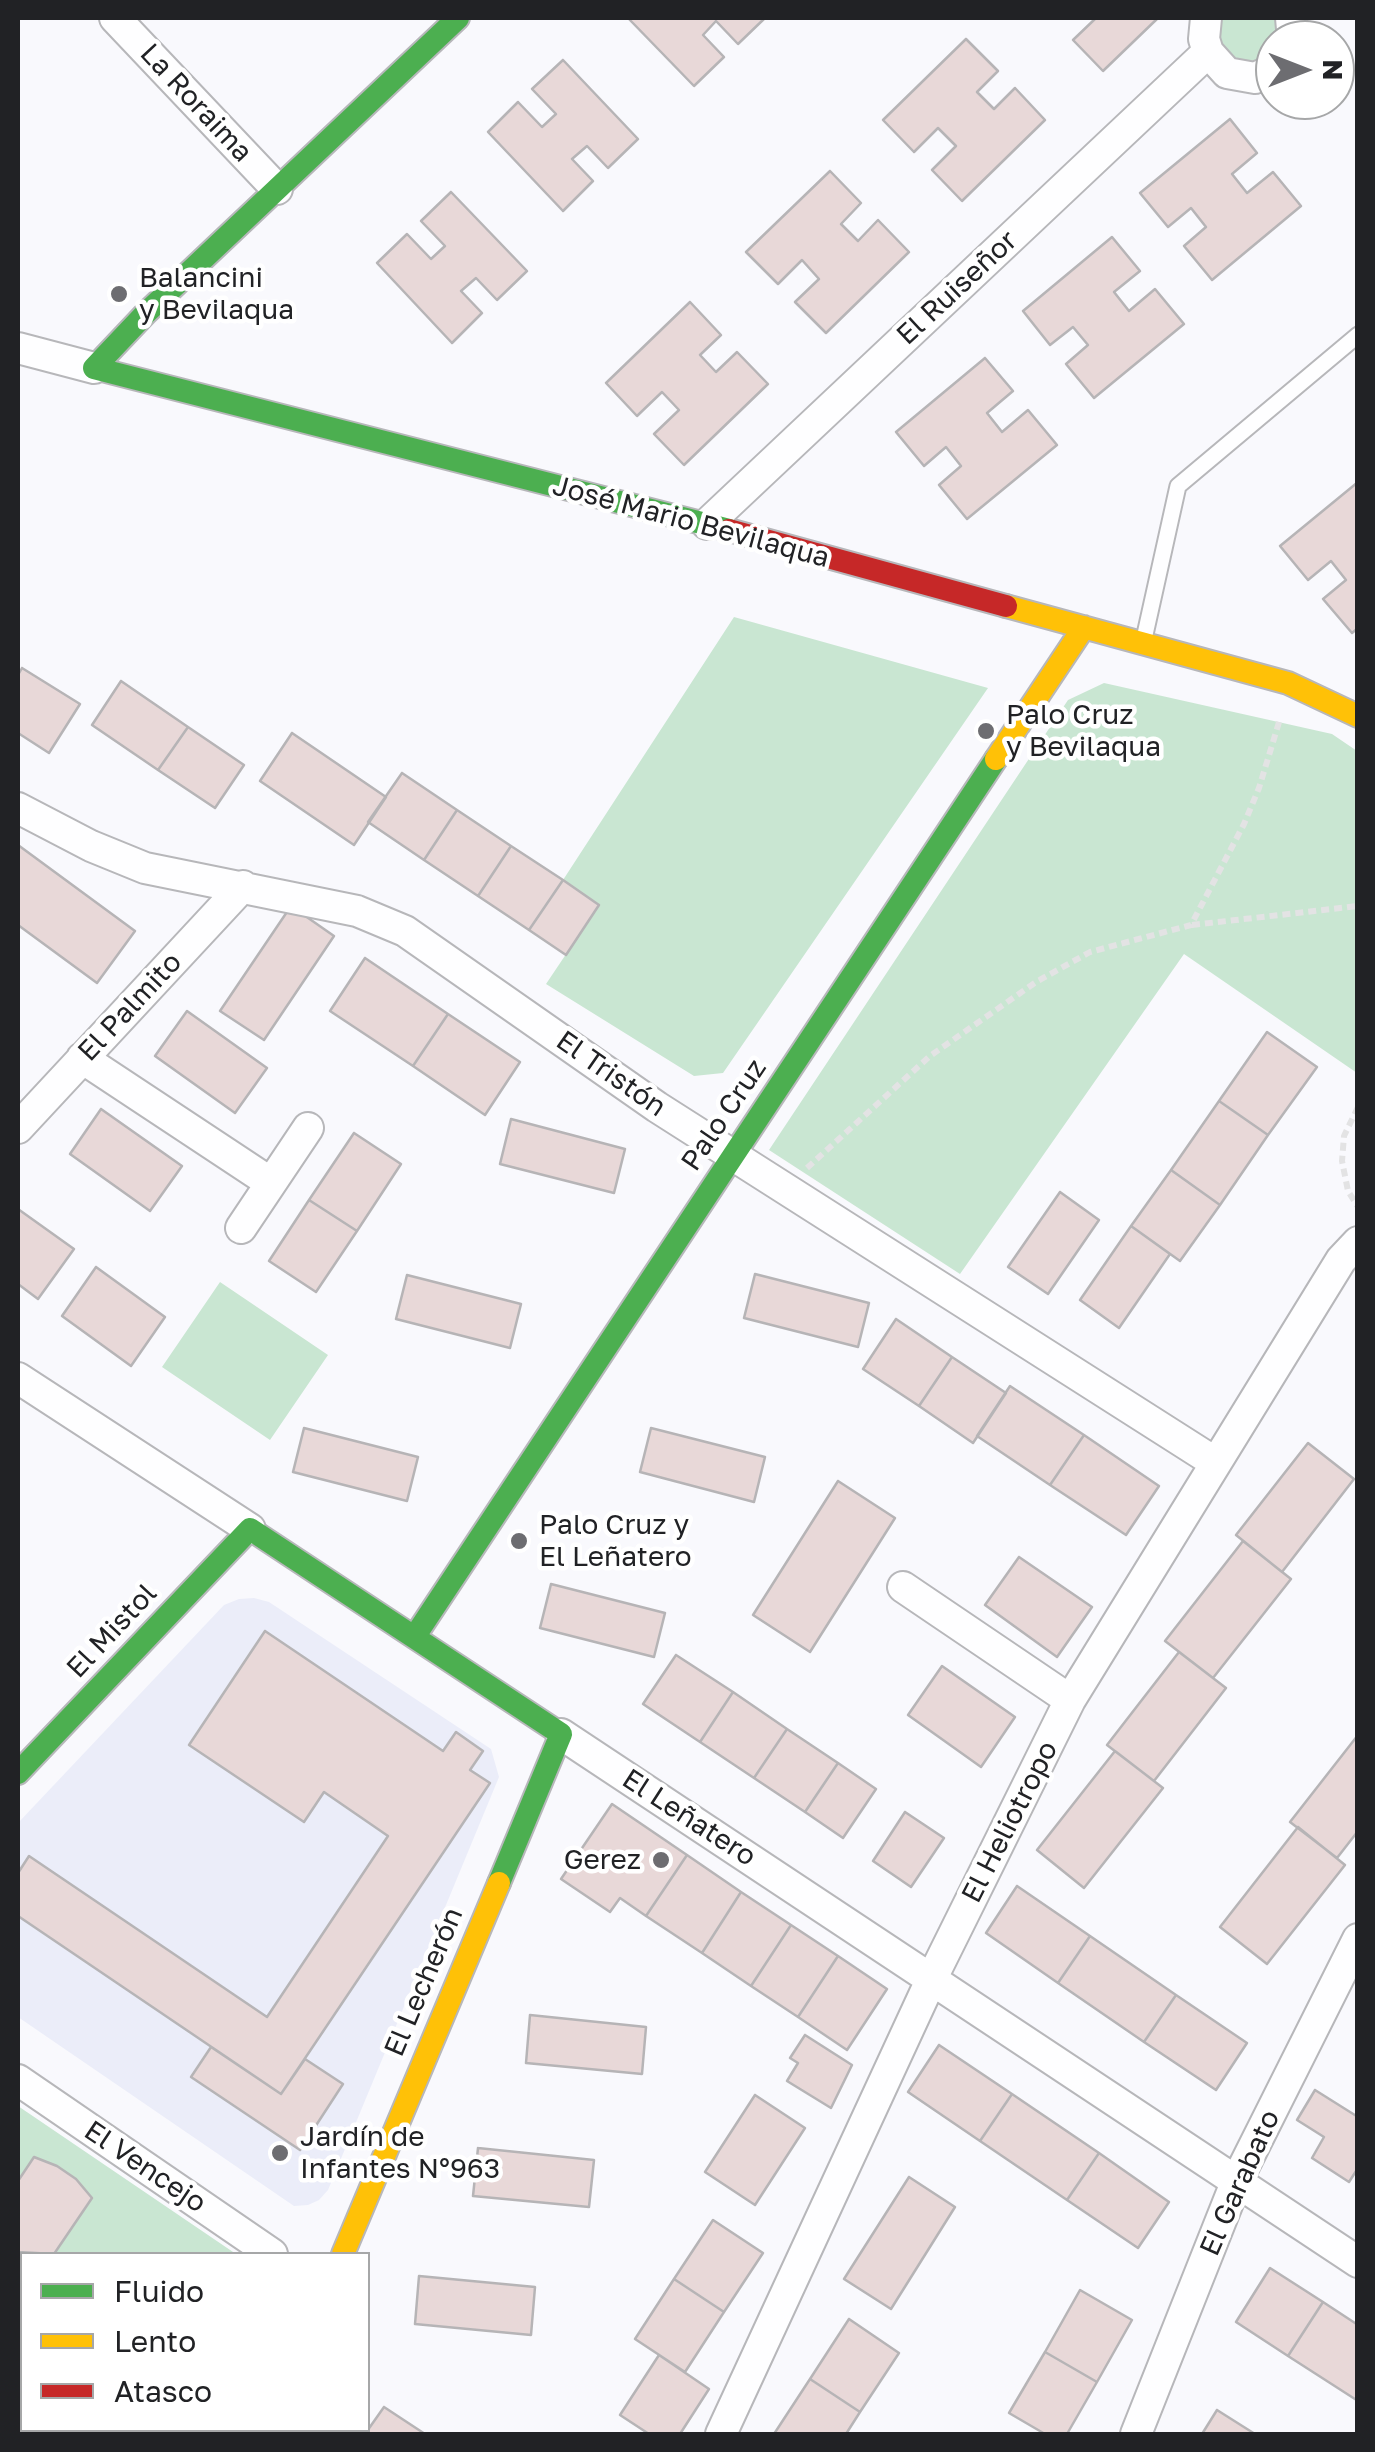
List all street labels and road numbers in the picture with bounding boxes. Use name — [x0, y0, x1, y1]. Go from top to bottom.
street label: La Roraima — [133, 37, 259, 169]
street label: El Ruiseñor — [890, 224, 1024, 352]
street label: José Mario Bevilaqua — [549, 469, 833, 575]
street label: El Palmito — [71, 946, 189, 1068]
street label: El Tristón — [550, 1024, 672, 1124]
street label: Palo Cruz — [674, 1053, 774, 1177]
street label: El Mistol — [60, 1577, 164, 1685]
street label: El Heliotropo — [955, 1736, 1065, 1908]
street label: El Leñatero — [616, 1762, 762, 1874]
street label: El Lecherón — [378, 1903, 470, 2061]
street label: El Garabato — [1193, 2105, 1287, 2261]
street label: El Vencejo — [78, 2114, 212, 2220]

